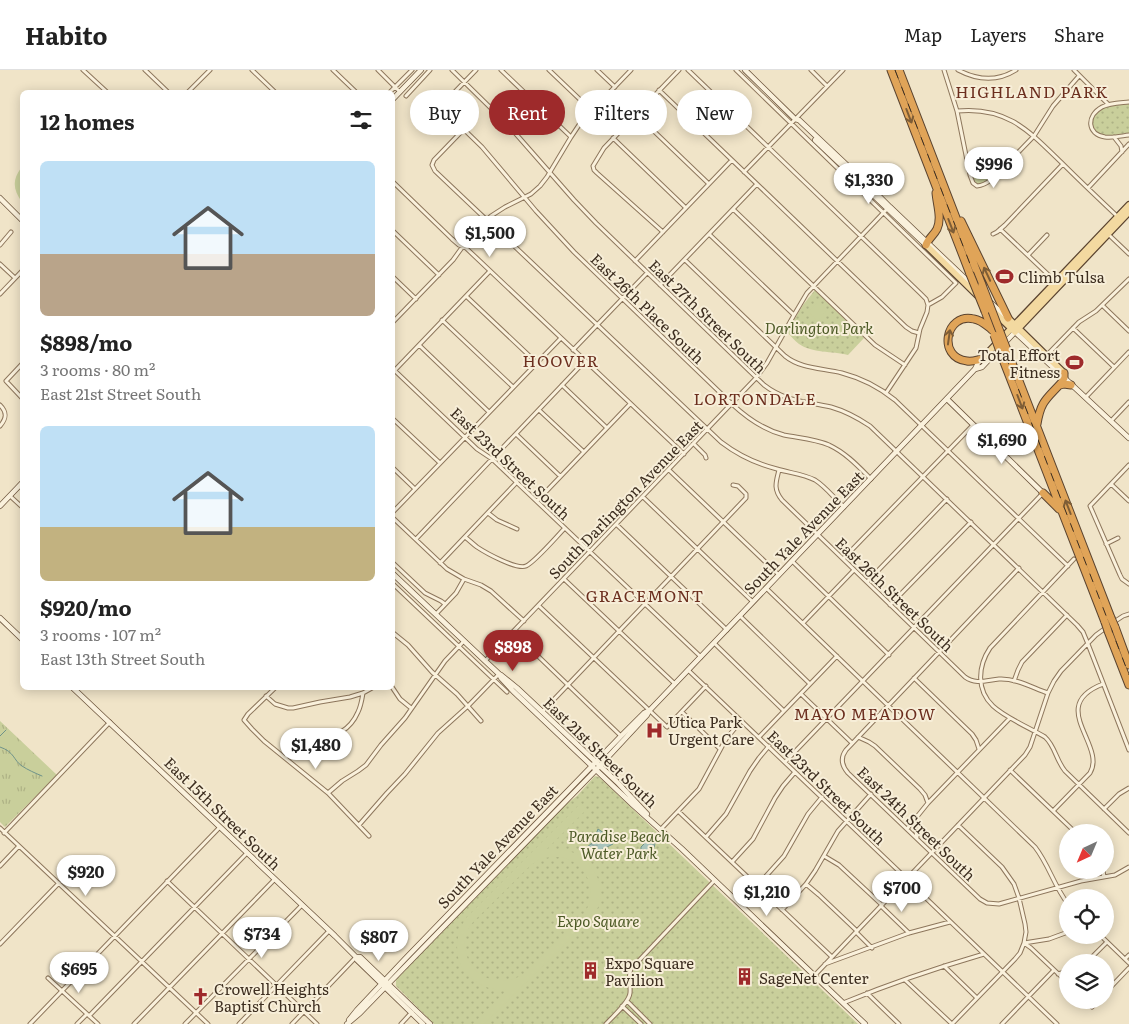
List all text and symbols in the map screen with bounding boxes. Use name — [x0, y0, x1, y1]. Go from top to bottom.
text: Habito — [25, 17, 108, 52]
text: Map — [904, 21, 942, 48]
text: Layers — [970, 21, 1026, 48]
text: Share — [1054, 21, 1104, 48]
district label: HIGHLAND PARK — [955, 79, 1109, 103]
chip: Buy — [410, 90, 479, 135]
chip: Rent — [489, 90, 565, 135]
chip: Filters — [575, 90, 667, 135]
chip: New — [677, 90, 752, 135]
text: 12 homes — [40, 105, 134, 136]
icon: filters — [347, 106, 375, 134]
one-way arrow — [905, 107, 914, 123]
pin: $996 — [964, 146, 1024, 189]
text: $996 — [975, 151, 1013, 175]
pin: $1,330 — [828, 162, 910, 205]
text: $1,330 — [845, 167, 893, 191]
icon: home — [163, 193, 253, 283]
pin: $1,500 — [449, 216, 531, 258]
one-way arrow — [947, 218, 956, 233]
text: $1,500 — [465, 220, 515, 244]
street label: East 26th Place South — [586, 247, 710, 369]
street label: East 27th Street South — [644, 254, 772, 378]
place label: Climb Tulsa — [1018, 265, 1106, 288]
sports icon: Climb Tulsa — [994, 266, 1014, 286]
one-way arrow — [982, 267, 991, 282]
park label: Darlington Park — [764, 316, 874, 339]
text: $898/mo — [40, 326, 132, 357]
one-way arrow — [945, 330, 955, 346]
place label: Total Effort Fitness — [977, 343, 1060, 383]
district label: HOOVER — [523, 348, 599, 372]
sports icon: Total Effort Fitness — [1064, 353, 1084, 373]
text: 3 rooms · 80 m² — [40, 357, 155, 381]
text: East 21st Street South — [40, 381, 201, 405]
district label: LORTONDALE — [693, 386, 817, 410]
one-way arrow — [1016, 394, 1025, 409]
street label: East 23rd Street South — [446, 401, 576, 525]
street label: South Darlington Avenue East — [543, 414, 707, 584]
pin: $1,690 — [961, 422, 1043, 465]
text: $1,690 — [977, 427, 1027, 451]
icon: home — [163, 458, 253, 548]
street label: South Yale Avenue East — [738, 465, 868, 599]
one-way arrow — [1063, 500, 1072, 515]
street label: East 26th Street South — [831, 531, 959, 657]
district label: GRACEMONT — [586, 583, 704, 607]
text: $920/mo — [40, 591, 132, 622]
text: 3 rooms · 107 m² — [40, 622, 161, 646]
pin: $898 — [483, 630, 543, 672]
text: $898 — [494, 634, 532, 658]
text: East 13th Street South — [40, 646, 205, 670]
street label: East 21st Street South — [539, 691, 663, 813]
district label: MAYO MEADOW — [794, 701, 936, 725]
place label: Utica Park Urgent Care — [668, 710, 754, 750]
hospital icon: Utica Park Urgent Care — [644, 720, 664, 740]
street label: East 23rd Street South — [763, 724, 891, 850]
pin: $1,480 — [275, 728, 357, 770]
text: $1,480 — [291, 732, 341, 756]
street label: East 15th Street South — [159, 751, 287, 875]
street label: East 24th Street South — [853, 760, 981, 886]
street label: South Yale Avenue East — [432, 779, 562, 913]
park label: Paradise Beach Water Park — [568, 824, 670, 864]
north arrow — [1059, 824, 1114, 879]
map controls — [1059, 824, 1114, 1009]
pin: $920 — [56, 854, 116, 897]
text: $920 — [68, 859, 104, 883]
pin: $700 — [872, 870, 932, 913]
pin: $1,210 — [726, 874, 808, 917]
text: $700 — [883, 875, 921, 899]
text: $1,210 — [744, 879, 790, 903]
button: locate — [1059, 889, 1114, 944]
park label: Expo Square — [557, 909, 639, 932]
pin: $734 — [232, 916, 292, 959]
pin: $807 — [349, 920, 409, 962]
text: $734 — [244, 921, 280, 945]
text: $807 — [360, 924, 398, 948]
place label: Expo Square Pavilion — [605, 951, 694, 991]
pin: $695 — [49, 952, 109, 994]
button: layers — [1059, 954, 1114, 1009]
text: $695 — [61, 956, 97, 980]
building icon: Expo Square Pavilion — [581, 961, 601, 981]
place label: SageNet Center — [759, 966, 868, 989]
building icon: SageNet Center — [735, 967, 755, 987]
place label: Crowell Heights Baptist Church — [214, 977, 329, 1017]
church icon: Crowell Heights Baptist Church — [190, 987, 210, 1007]

